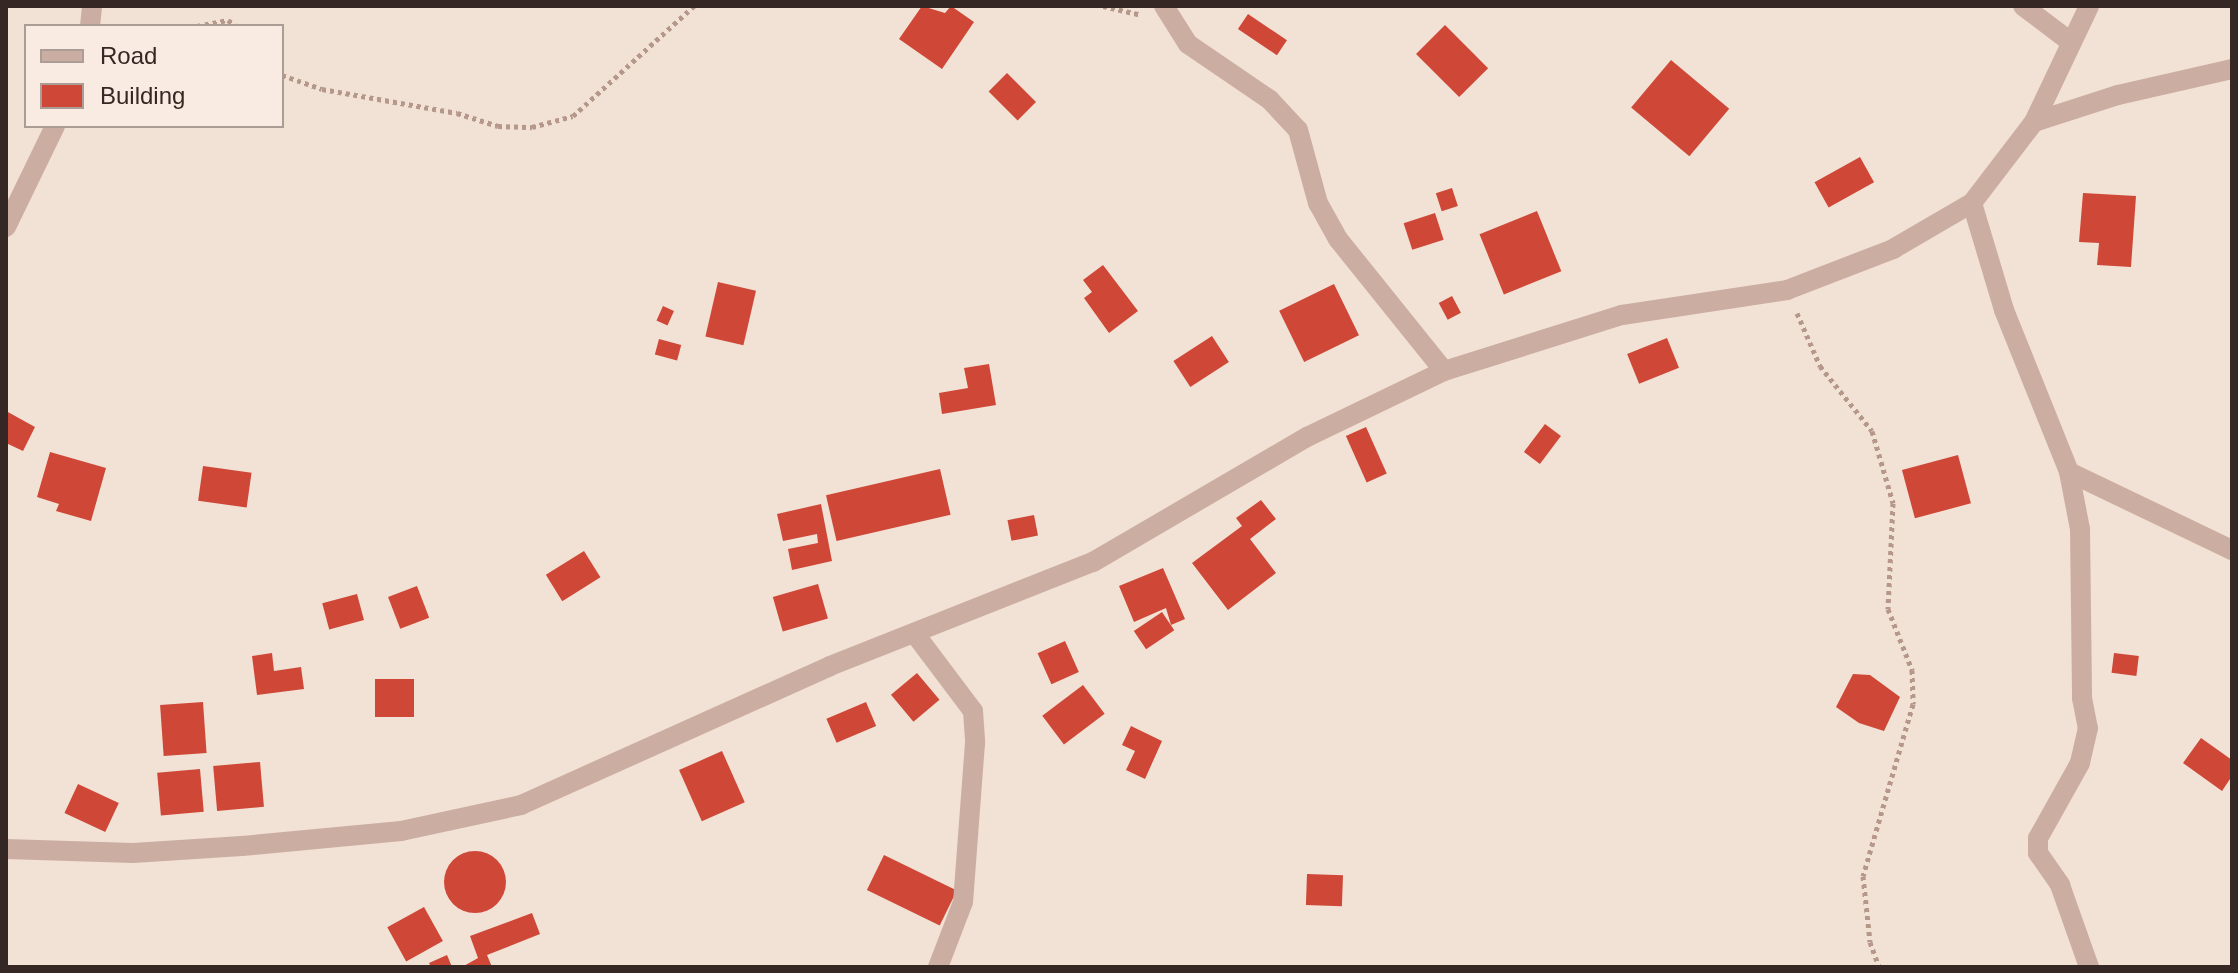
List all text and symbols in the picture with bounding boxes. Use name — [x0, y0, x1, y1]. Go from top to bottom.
legend — [24, 24, 284, 128]
text: Road — [100, 42, 157, 69]
text: Building — [100, 82, 185, 109]

